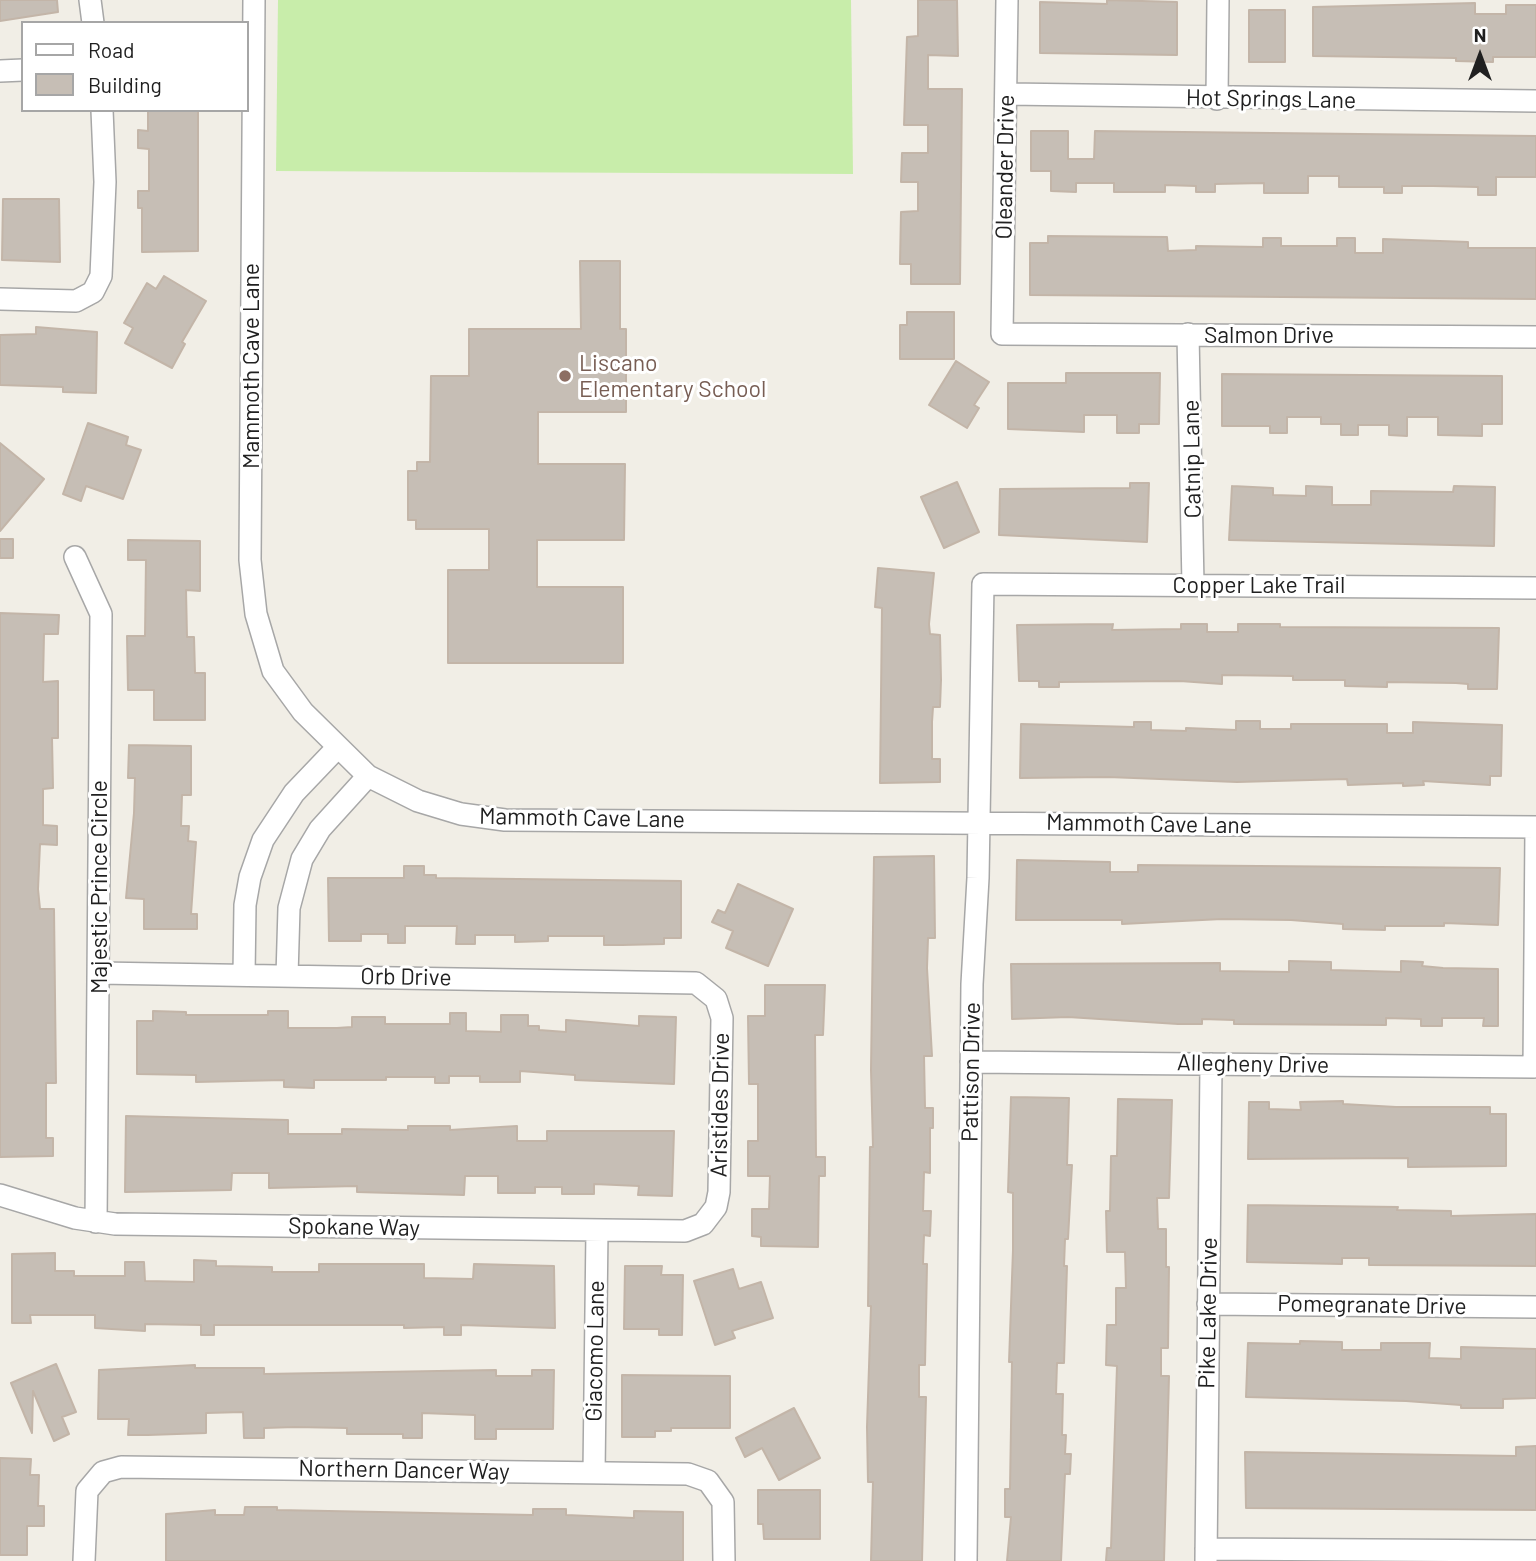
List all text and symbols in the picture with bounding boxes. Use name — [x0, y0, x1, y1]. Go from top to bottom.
legend — [21, 21, 248, 112]
north arrow — [1445, 21, 1515, 91]
text: N — [1474, 23, 1486, 46]
text: Road — [88, 37, 134, 62]
text: Building — [88, 72, 162, 97]
street label: Hot Springs Lane — [1186, 84, 1356, 114]
street label: Oleander Drive — [990, 94, 1020, 240]
street label: Mammoth Cave Lane — [237, 263, 265, 469]
street label: Salmon Drive — [1204, 321, 1334, 349]
place label: Liscano Elementary School — [579, 349, 766, 403]
marker: Liscano Elementary School — [557, 368, 573, 384]
street label: Catnip Lane — [1177, 399, 1207, 519]
street label: Copper Lake Trail — [1173, 571, 1345, 599]
street label: Majestic Prince Circle — [85, 780, 113, 994]
street label: Mammoth Cave Lane — [479, 802, 685, 834]
street label: Mammoth Cave Lane — [1046, 808, 1252, 840]
street label: Orb Drive — [360, 962, 452, 992]
street label: Pattison Drive — [956, 1002, 986, 1142]
street label: Aristides Drive — [705, 1032, 735, 1178]
street label: Allegheny Drive — [1177, 1049, 1329, 1079]
street label: Spokane Way — [288, 1212, 420, 1242]
street label: Pike Lake Drive — [1193, 1237, 1223, 1389]
street label: Giacomo Lane — [580, 1280, 610, 1422]
street label: Pomegranate Drive — [1277, 1290, 1467, 1320]
street label: Northern Dancer Way — [298, 1454, 510, 1486]

